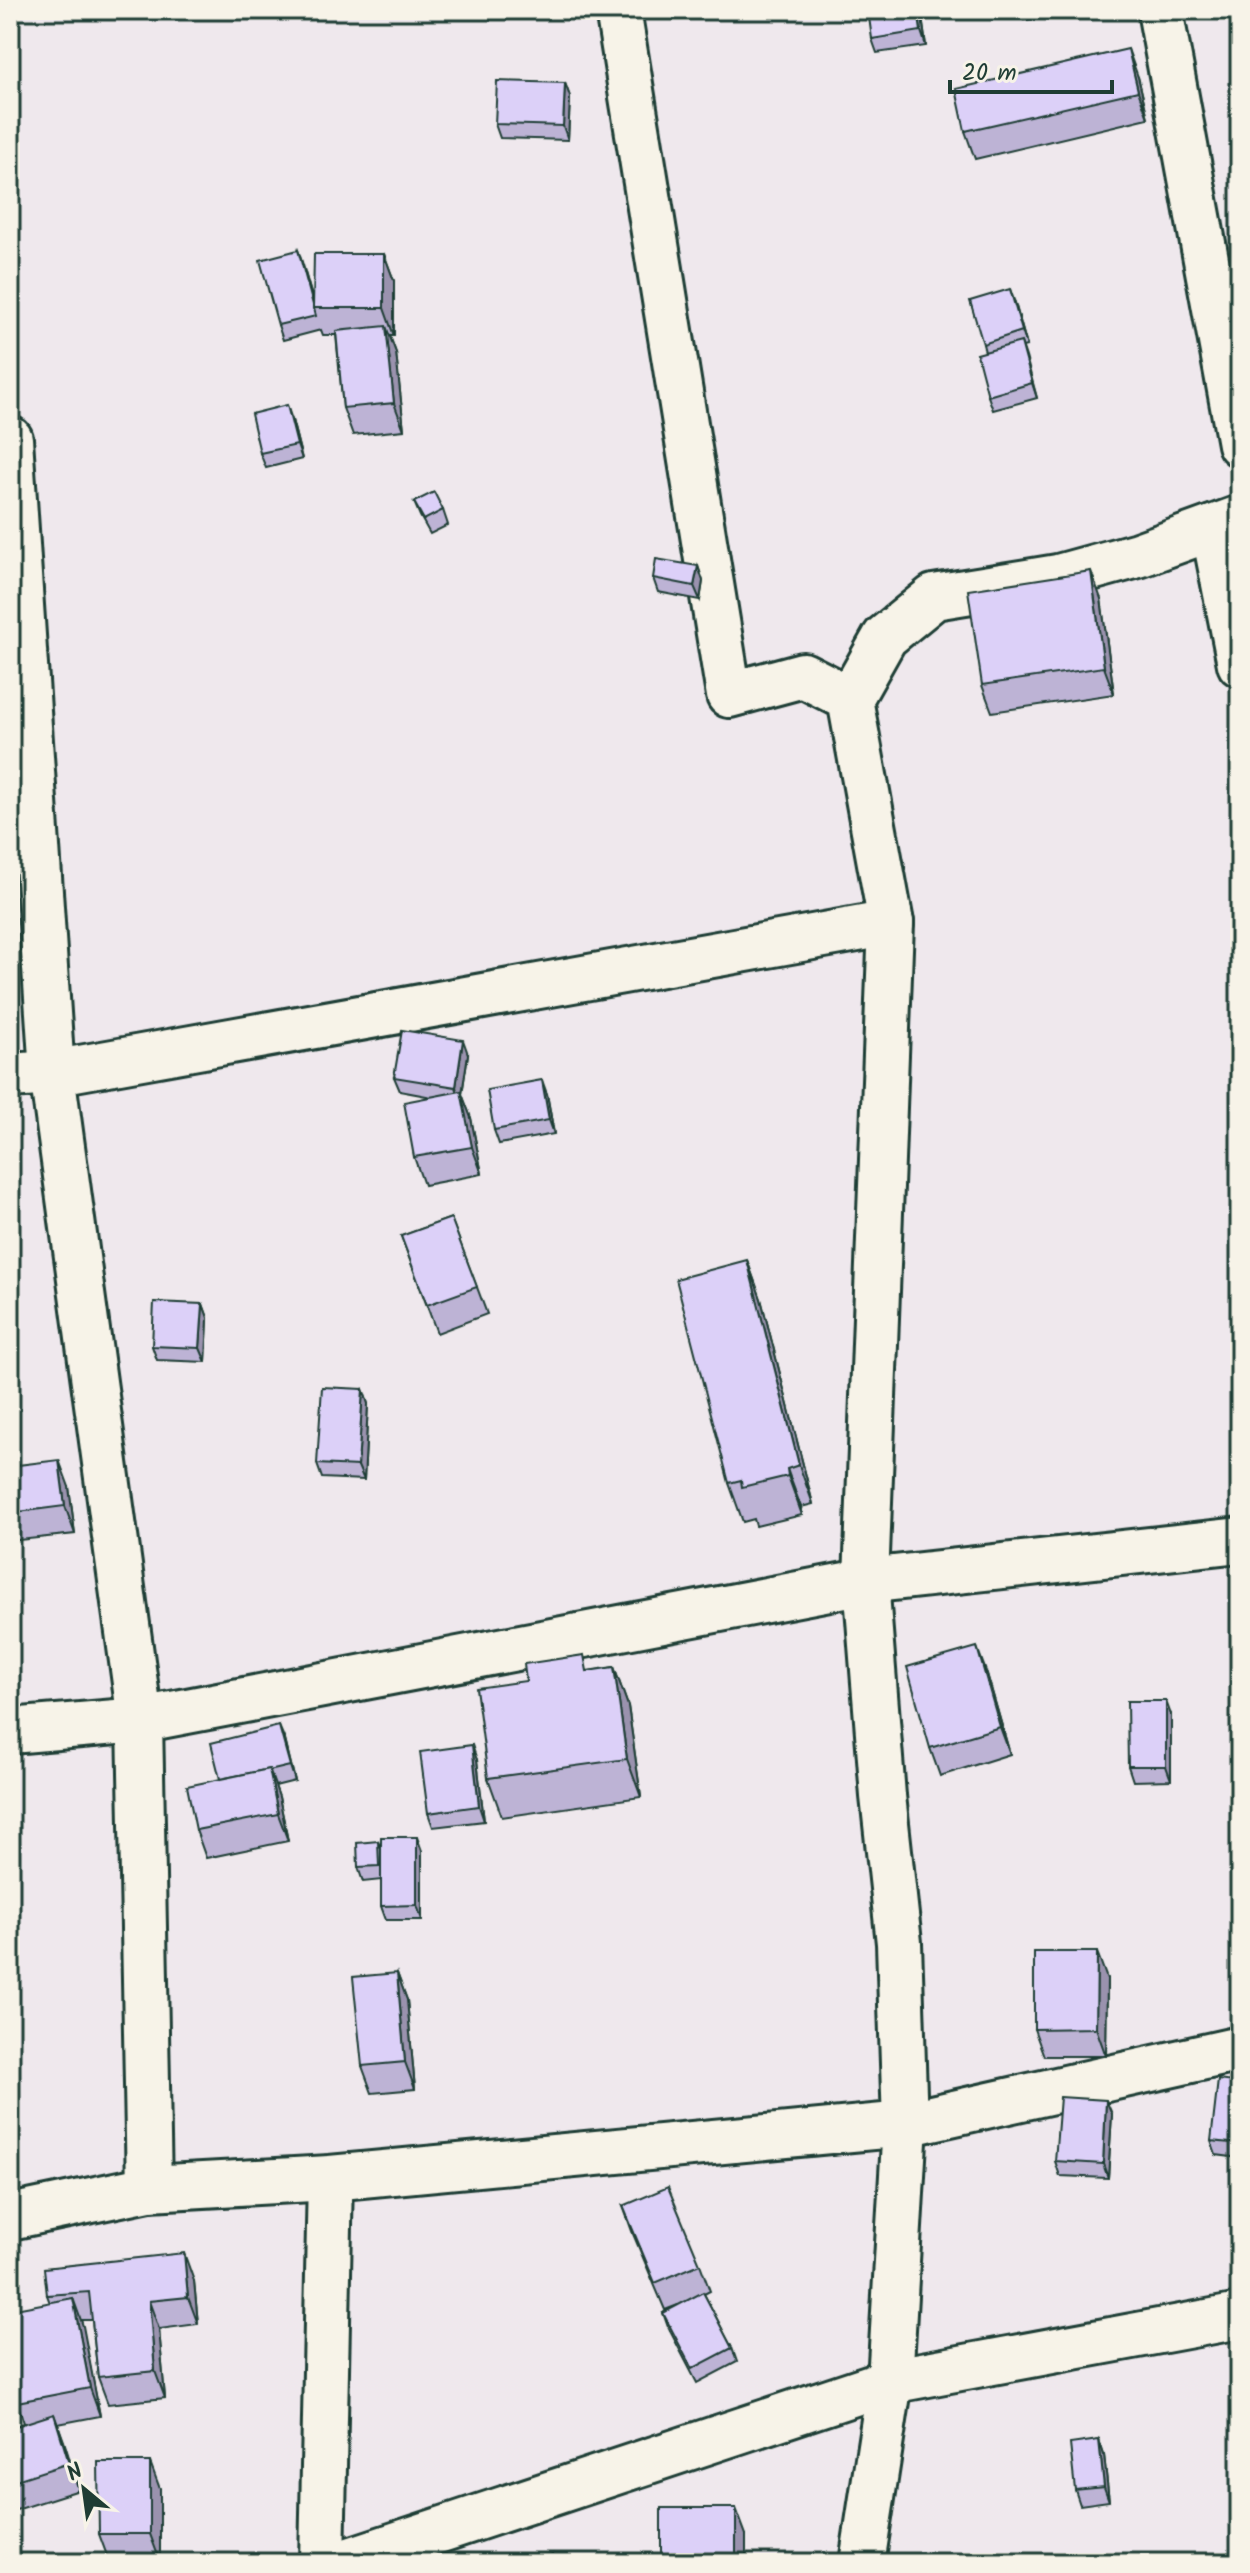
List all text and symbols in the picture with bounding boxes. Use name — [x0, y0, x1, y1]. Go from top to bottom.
scale bar — [950, 44, 1112, 94]
text: 20 m — [962, 54, 1017, 93]
north arrow — [44, 2449, 124, 2529]
text: N — [61, 2455, 90, 2492]

